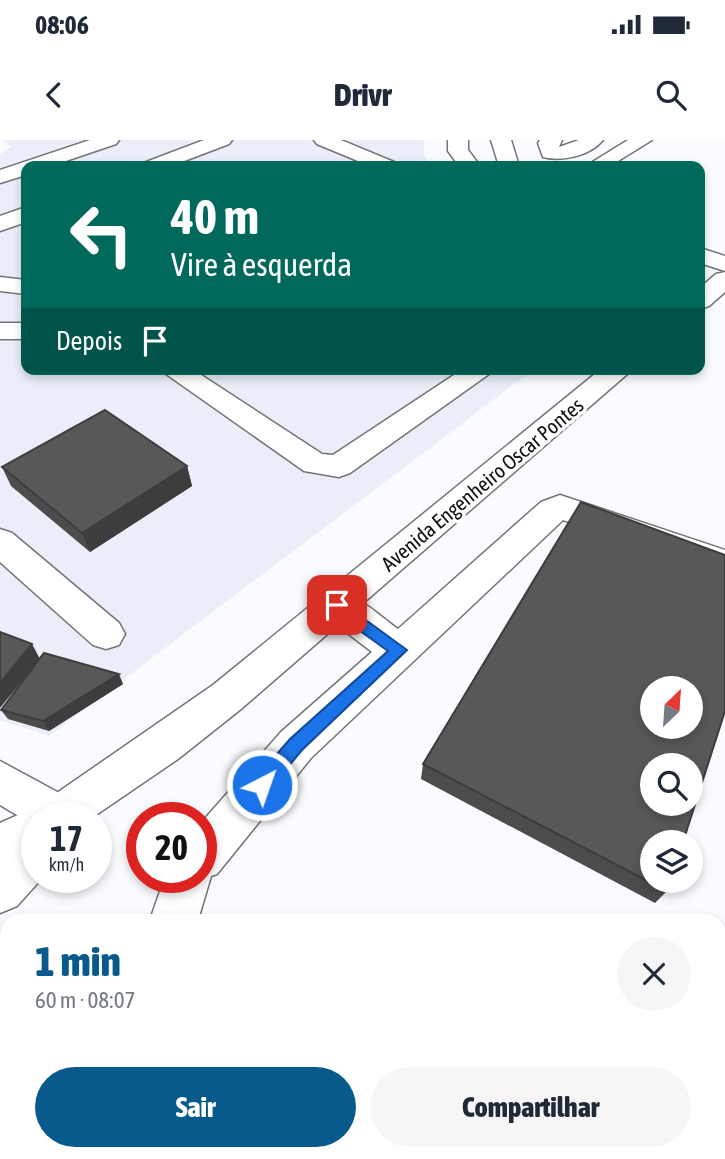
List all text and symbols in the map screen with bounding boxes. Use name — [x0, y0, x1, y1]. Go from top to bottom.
text: 08:06 — [35, 10, 89, 40]
icon: back — [35, 76, 73, 114]
text: Drivr — [334, 76, 391, 113]
icon: search — [652, 76, 690, 114]
text: 40 m — [171, 188, 259, 244]
icon: left — [56, 189, 147, 280]
text: Vire à esquerda — [171, 246, 352, 283]
icon: arrive — [136, 322, 174, 360]
text: Depois — [56, 326, 122, 356]
street label: Avenida Engenheiro Oscar Pontes — [376, 393, 588, 575]
pin — [307, 575, 367, 635]
icon: arrive — [318, 586, 356, 624]
north arrow — [640, 676, 704, 738]
map controls — [640, 676, 703, 893]
position arrow — [225, 748, 299, 822]
button: search — [640, 753, 703, 816]
speed limit sign: 20 — [126, 802, 217, 893]
text: 17 — [50, 818, 83, 858]
button: layers — [640, 830, 703, 893]
text: km/h — [49, 854, 84, 875]
text: 1 min — [35, 937, 121, 985]
button: close — [617, 937, 691, 1011]
text: 60 m · 08:07 — [35, 987, 135, 1013]
button: Sair — [35, 1067, 356, 1147]
button: Compartilhar — [370, 1067, 691, 1147]

